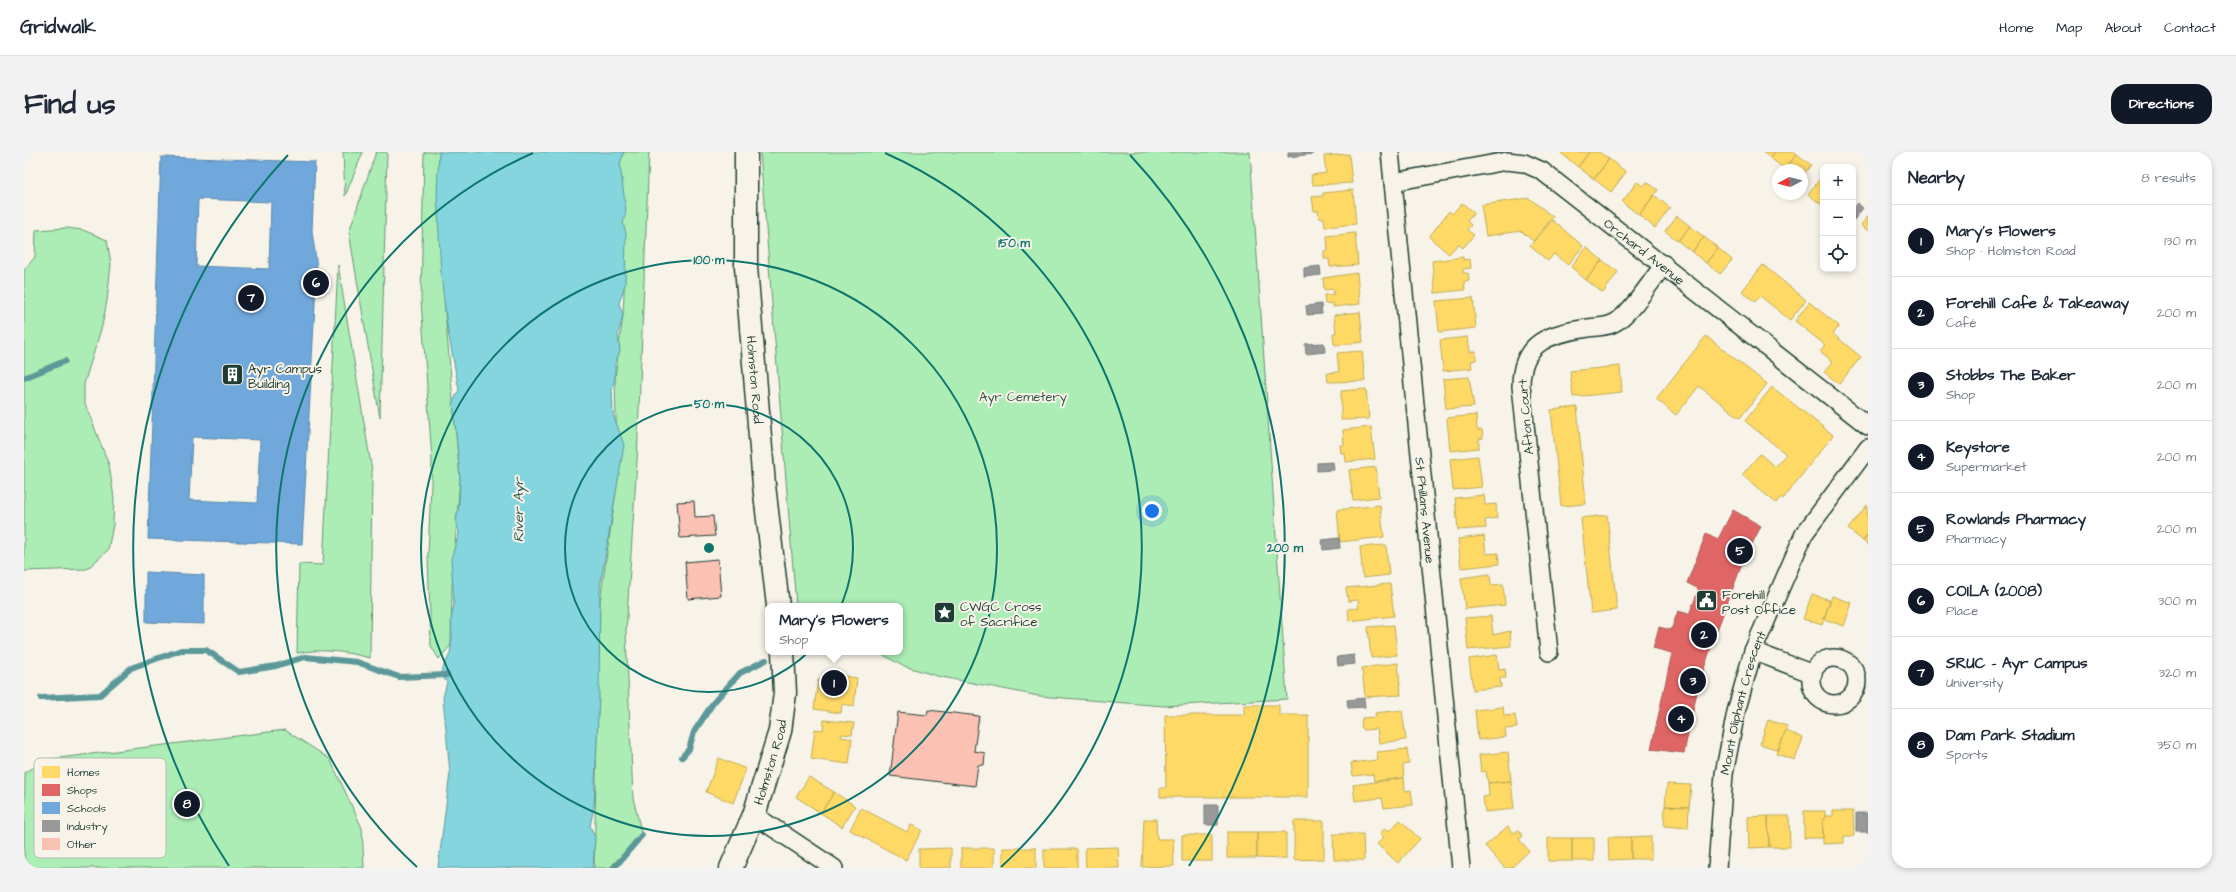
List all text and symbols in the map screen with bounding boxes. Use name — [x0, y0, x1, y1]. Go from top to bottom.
text: Gridwalk — [20, 14, 96, 41]
text: Home — [1999, 18, 2034, 38]
text: Map — [2056, 18, 2082, 38]
text: About — [2104, 18, 2142, 38]
text: Contact — [2164, 18, 2216, 38]
button: Directions — [2111, 84, 2212, 124]
text: Find us — [24, 85, 115, 124]
north arrow — [1772, 164, 1808, 200]
map controls — [1820, 164, 1856, 272]
button: + — [1820, 164, 1856, 200]
text: Nearby — [1908, 166, 1965, 190]
text: 8 results — [2141, 169, 2196, 187]
button: − — [1820, 200, 1856, 236]
street label: Orchard Avenue — [1600, 215, 1688, 289]
text: Mary's Flowers — [1946, 221, 2056, 242]
text: 1 — [1920, 232, 1922, 250]
text: 130 m — [2164, 232, 2196, 250]
text: 150 m — [998, 235, 1031, 252]
button: locate — [1820, 236, 1856, 272]
text: Shop · Holmston Road — [1946, 242, 2076, 260]
text: 100 m — [694, 252, 725, 269]
pin: 6 — [303, 268, 329, 298]
pin: 7 — [238, 283, 264, 313]
text: Forehill Cafe & Takeaway — [1946, 293, 2129, 314]
text: 2 — [1917, 304, 1925, 322]
text: 200 m — [2157, 304, 2196, 322]
text: Café — [1946, 314, 1977, 332]
street label: Holmston Road — [742, 335, 767, 425]
place label: Ayr Campus Building — [248, 360, 323, 394]
building icon: Ayr Campus Building — [219, 362, 245, 388]
text: Stobbs The Baker — [1946, 365, 2075, 386]
text: 3 — [1918, 376, 1924, 394]
text: 200 m — [2157, 376, 2196, 394]
street label: Afton Court — [1514, 378, 1538, 455]
text: Shop — [1946, 386, 1975, 404]
park label: Ayr Cemetery — [979, 388, 1067, 407]
text: 50 m — [694, 396, 725, 413]
text: Keystore — [1946, 437, 2010, 458]
text: 4 — [1917, 448, 1925, 466]
text: 200 m — [2157, 448, 2196, 466]
street label: St Phillans Avenue — [1410, 456, 1439, 564]
text: Supermarket — [1946, 458, 2027, 476]
water label: River Ayr — [509, 476, 529, 542]
your location — [1142, 501, 1162, 521]
text: Rowlands Pharmacy — [1946, 509, 2086, 530]
text: 5 — [1916, 520, 1926, 538]
text: 200 m — [2157, 520, 2196, 538]
text: Pharmacy — [1946, 530, 2007, 548]
pin: 5 — [1727, 536, 1753, 566]
text: 200 m — [1266, 540, 1304, 557]
centre of rings — [702, 541, 716, 555]
text: COILA (2008) — [1946, 581, 2042, 602]
place label: Forehill Post Office — [1722, 586, 1796, 619]
public building icon: Forehill Post Office — [1693, 588, 1719, 614]
text: 6 — [1917, 592, 1925, 610]
text: 300 m — [2158, 592, 2196, 610]
place label: CWGC Cross of Sacrifice — [960, 598, 1042, 631]
place icon: CWGC Cross of Sacrifice — [932, 600, 958, 626]
text: Place — [1946, 602, 1978, 620]
popup — [765, 603, 903, 655]
text: Mary's Flowers — [779, 610, 889, 631]
pin: 2 — [1691, 620, 1717, 650]
street label: Mount Oliphant Crescent — [1716, 627, 1771, 777]
text: Shop — [779, 631, 808, 649]
text: SRUC - Ayr Campus — [1946, 653, 2088, 674]
text: 7 — [1917, 664, 1925, 682]
text: 320 m — [2158, 664, 2196, 682]
pin: 3 — [1680, 666, 1706, 696]
pin: 1 — [821, 668, 847, 698]
text: University — [1946, 674, 2004, 692]
pin: 4 — [1668, 704, 1694, 734]
street label: Holmston Road — [750, 718, 791, 807]
text: Dam Park Stadium — [1946, 725, 2074, 746]
text: 8 — [1917, 736, 1925, 754]
text: 350 m — [2157, 736, 2196, 754]
text: Sports — [1946, 746, 1988, 764]
legend — [34, 758, 166, 858]
text: Homes — [67, 765, 100, 780]
text: Shops — [67, 783, 98, 798]
pin: 8 — [174, 789, 200, 819]
text: Schools — [67, 801, 107, 816]
text: Industry — [67, 819, 107, 835]
text: Other — [67, 837, 96, 852]

